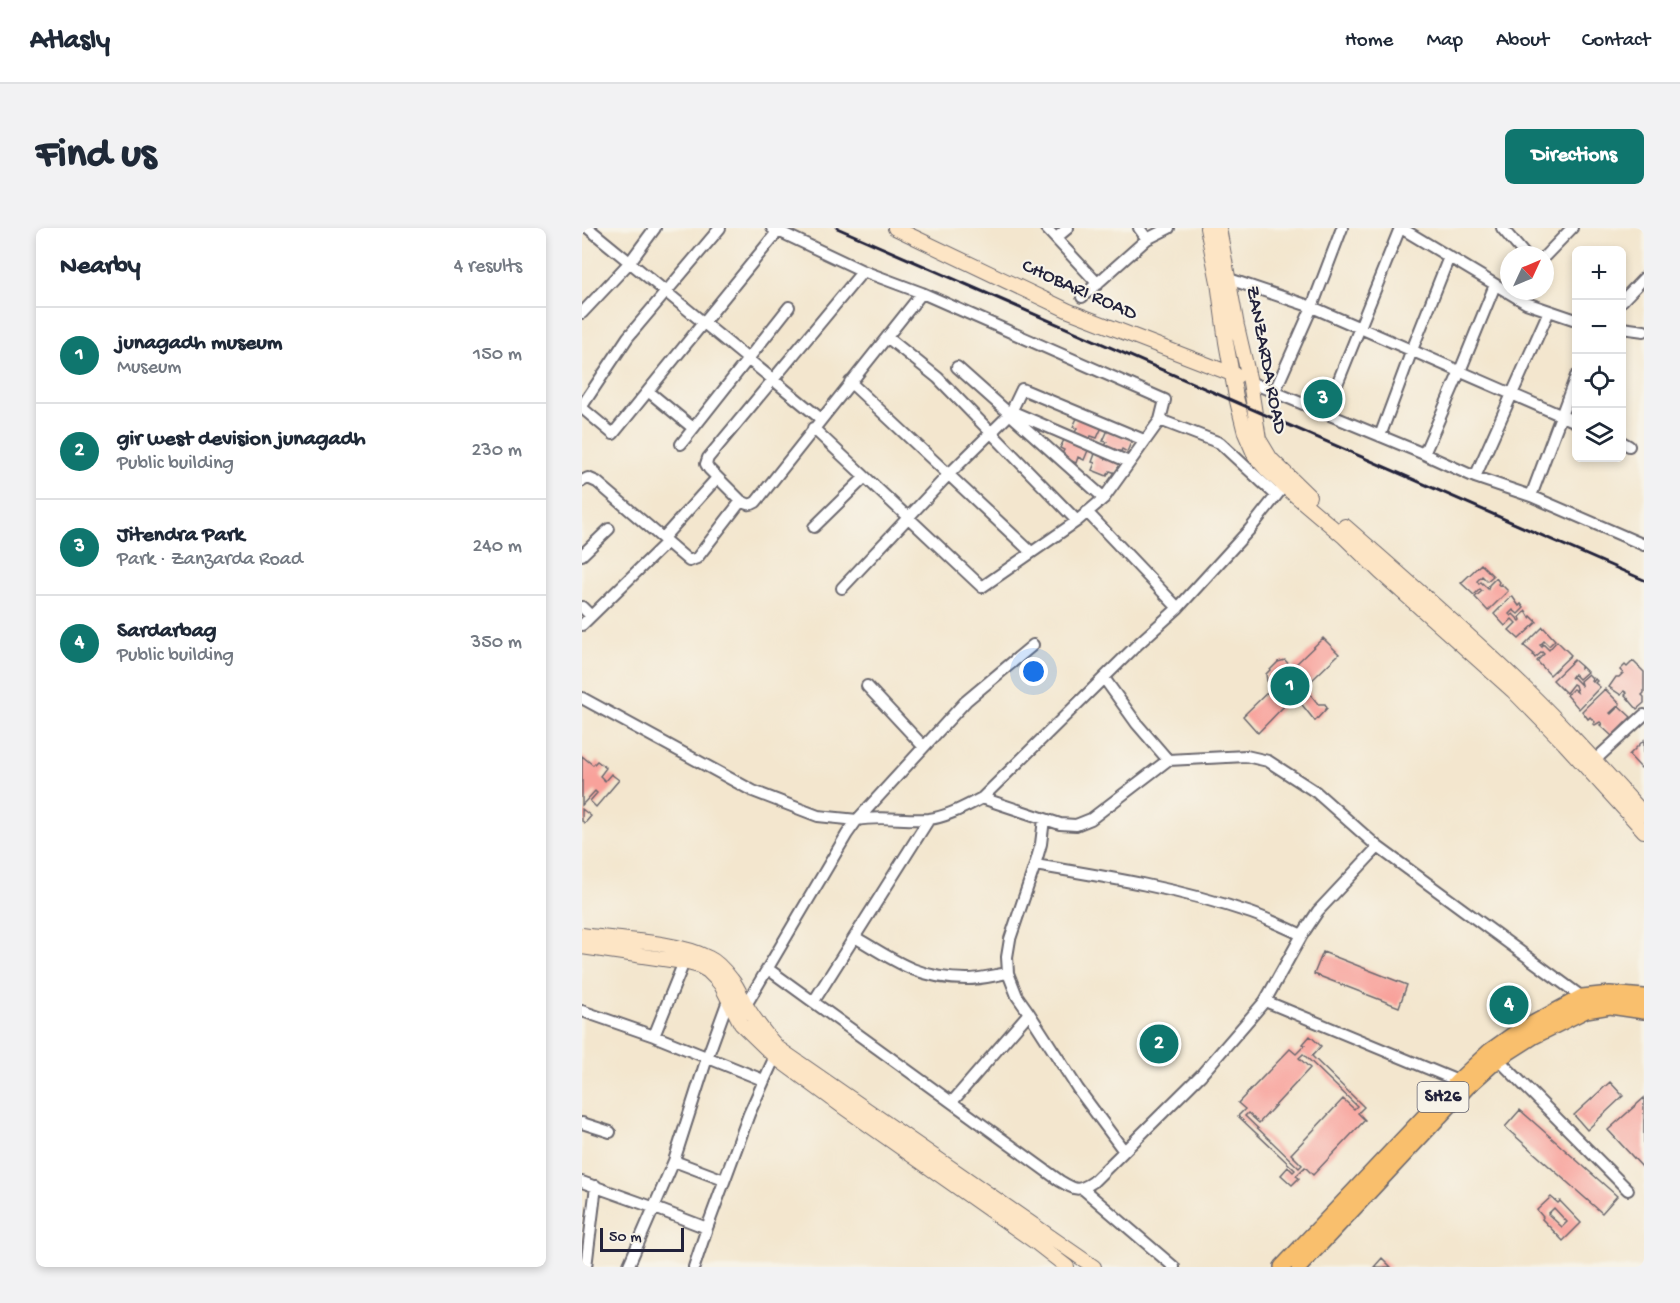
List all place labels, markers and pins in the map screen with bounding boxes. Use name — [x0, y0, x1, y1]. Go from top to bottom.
pin: 3 — [1304, 376, 1342, 422]
pin: 1 — [1270, 664, 1310, 708]
pin: 4 — [1490, 982, 1528, 1028]
pin: 2 — [1140, 1022, 1178, 1066]

